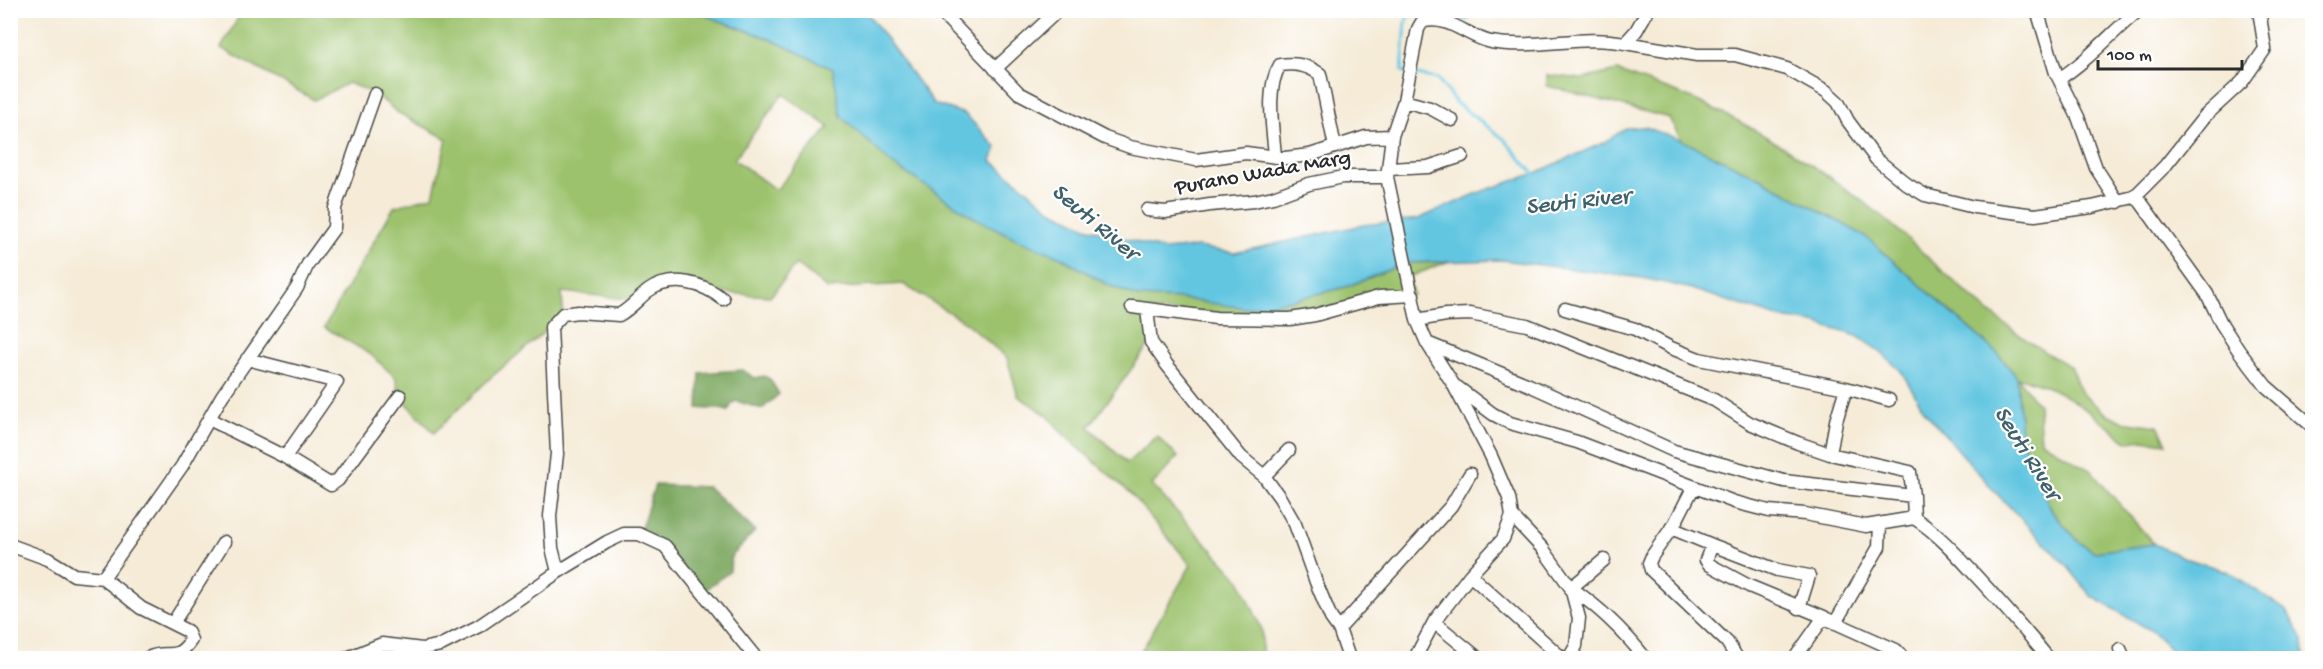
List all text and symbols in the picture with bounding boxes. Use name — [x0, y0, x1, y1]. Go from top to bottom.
scale bar — [2098, 33, 2242, 71]
text: 100 m — [2106, 46, 2152, 67]
street label: Purano Wada Marg — [1172, 146, 1353, 202]
water label: Seuti River — [1045, 178, 1147, 271]
water label: Seuti River — [1524, 183, 1636, 223]
water label: Seuti River — [1986, 402, 2068, 510]

